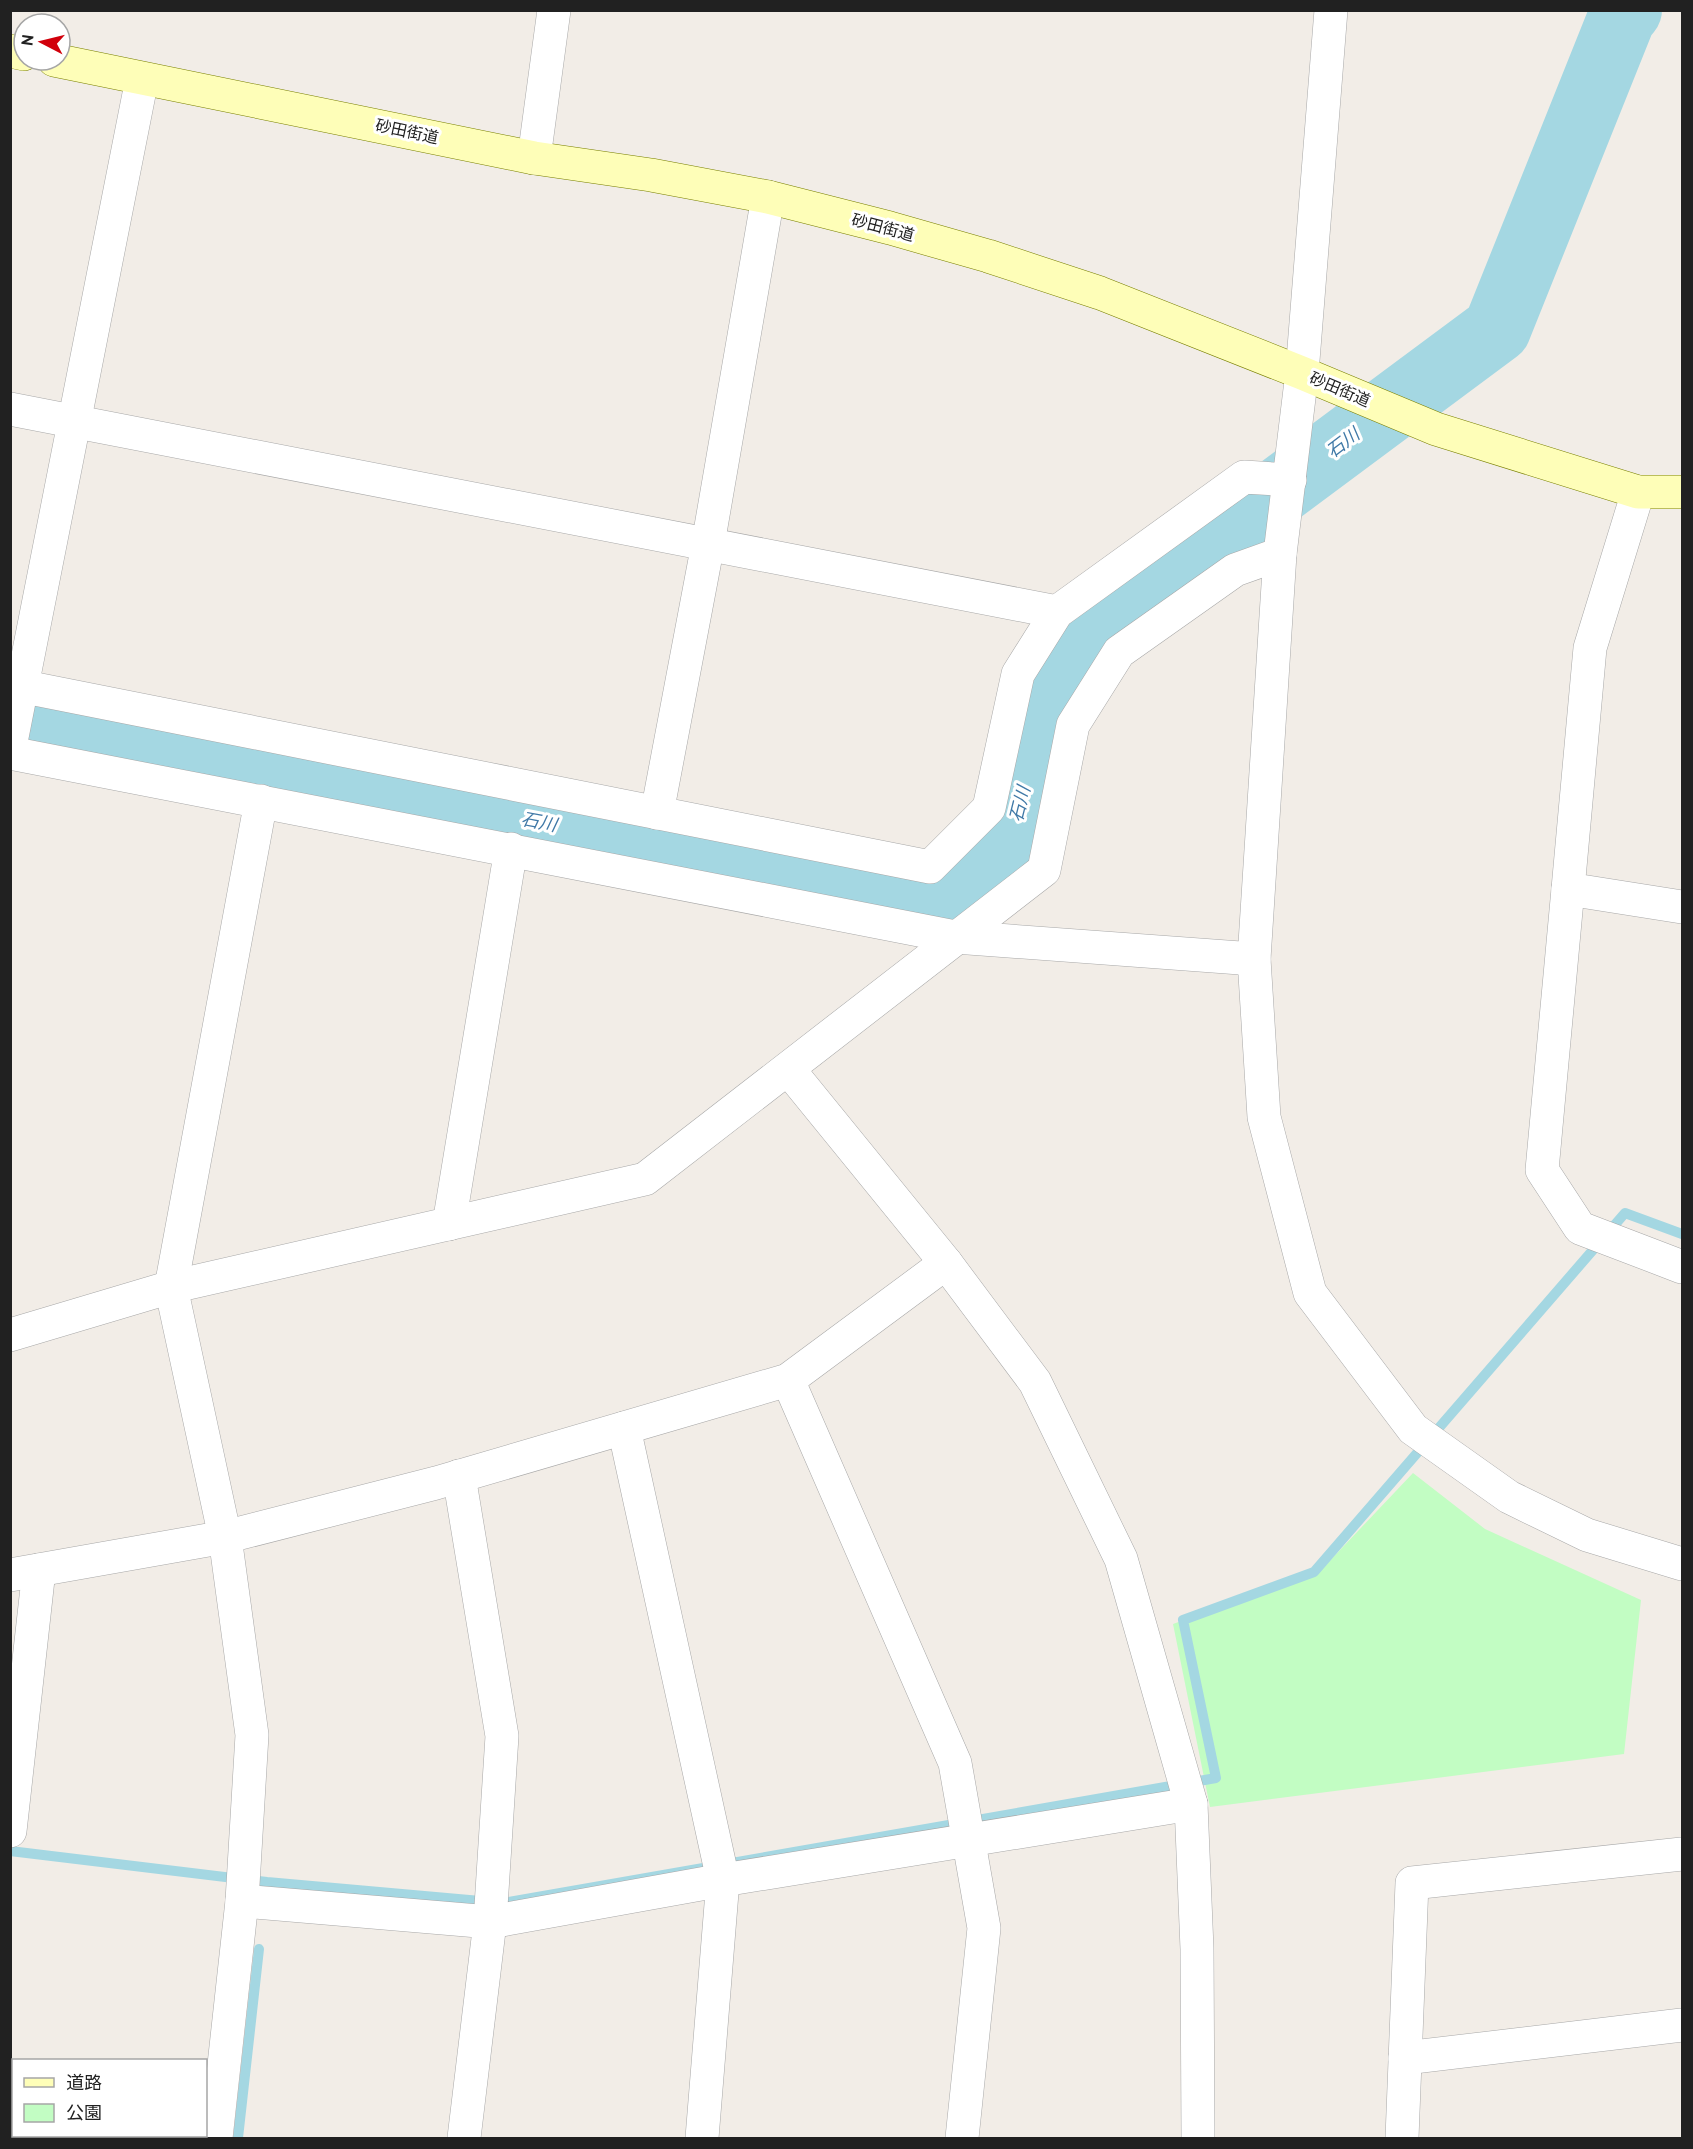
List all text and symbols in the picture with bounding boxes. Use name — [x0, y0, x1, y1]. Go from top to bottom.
north arrow — [12, 12, 72, 72]
text: N — [18, 33, 40, 47]
street label: 砂田街道 — [373, 117, 440, 149]
street label: 砂田街道 — [849, 211, 916, 247]
street label: 砂田街道 — [1306, 369, 1373, 413]
water label: 石川 — [1323, 423, 1367, 464]
water label: 石川 — [1006, 782, 1037, 825]
water label: 石川 — [519, 809, 561, 839]
legend — [12, 2059, 207, 2137]
text: 道路 — [66, 2073, 102, 2096]
text: 公園 — [66, 2103, 102, 2126]

